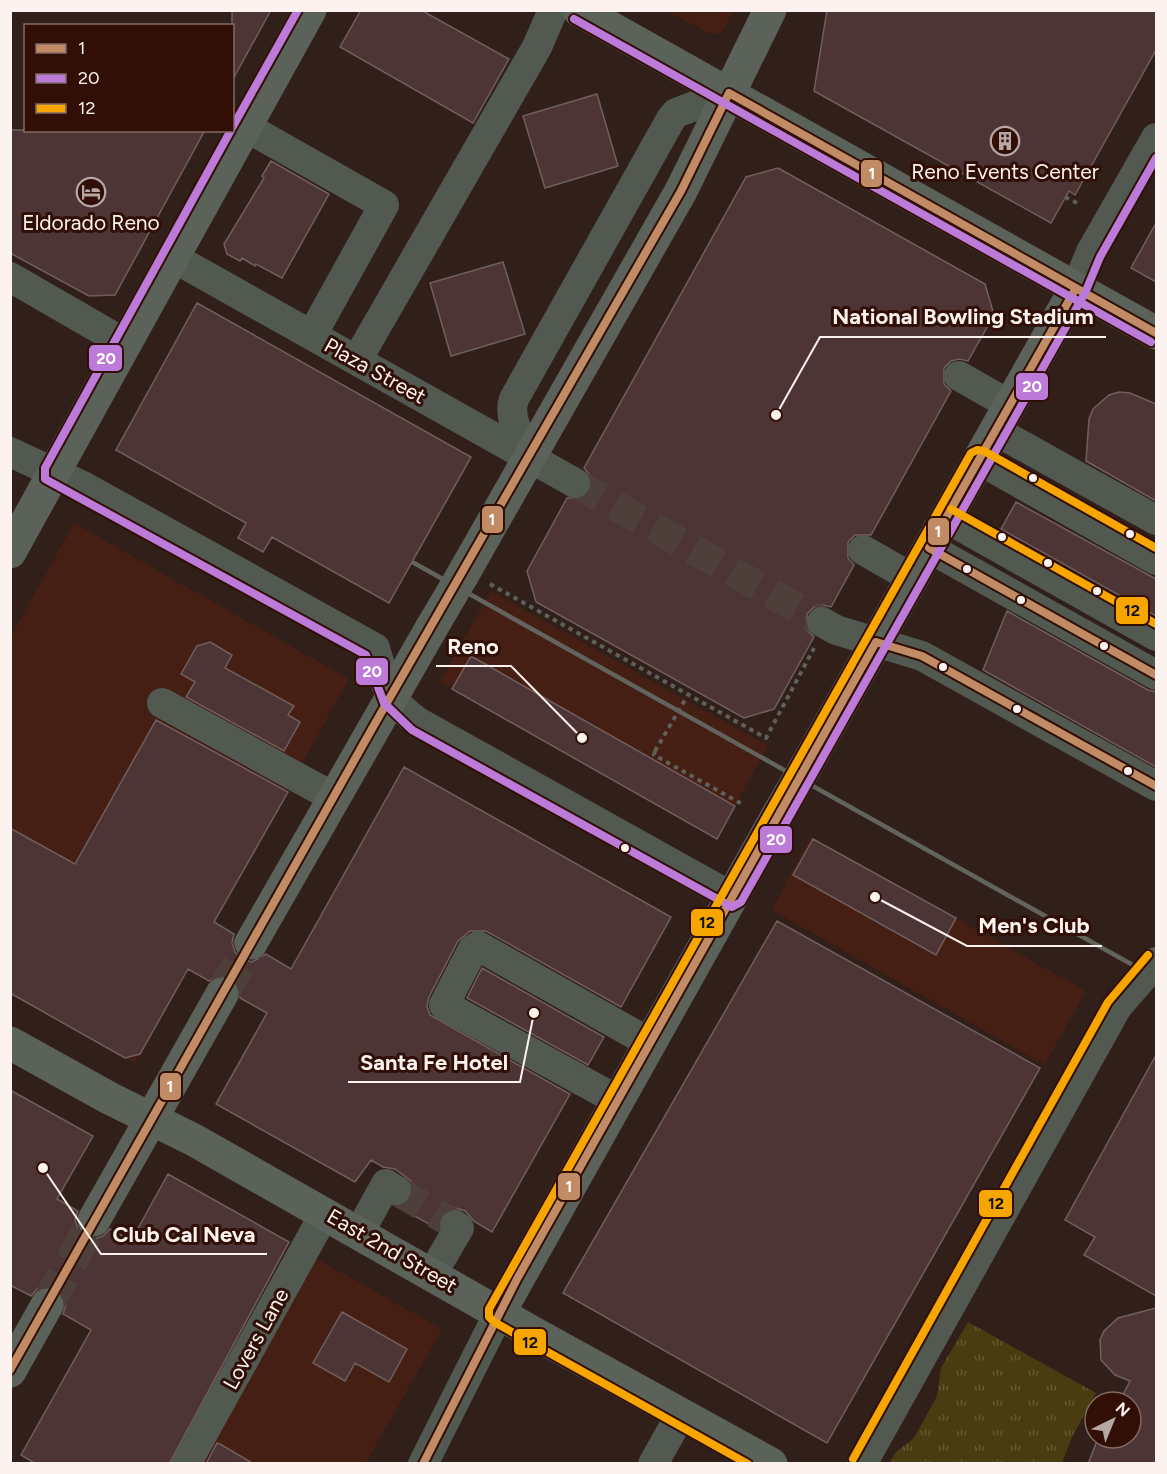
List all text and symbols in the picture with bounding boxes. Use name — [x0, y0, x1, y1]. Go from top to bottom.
legend — [24, 24, 234, 132]
text: 1 — [78, 37, 85, 59]
text: 20 — [78, 67, 100, 89]
text: 12 — [78, 97, 96, 119]
building icon: Reno Events Center — [989, 125, 1021, 157]
line badge: 1 — [860, 159, 883, 188]
place label: Reno Events Center — [911, 159, 1099, 184]
text: 1 — [869, 164, 875, 183]
hotel icon: Eldorado Reno — [75, 176, 107, 208]
place label: Eldorado Reno — [22, 210, 160, 235]
callout: National Bowling Stadium — [820, 297, 1106, 337]
text: National Bowling Stadium — [832, 303, 1094, 330]
street label: Plaza Street — [320, 332, 431, 409]
line badge: 20 — [88, 344, 123, 372]
text: 20 — [96, 349, 116, 368]
line badge: 20 — [1015, 372, 1049, 401]
text: 20 — [1022, 377, 1042, 396]
unlabelled marker — [1027, 472, 1039, 484]
line badge: 1 — [481, 505, 504, 534]
text: 1 — [489, 510, 495, 529]
line badge: 1 — [927, 517, 950, 546]
text: 1 — [935, 522, 941, 541]
unlabelled marker — [1124, 528, 1136, 540]
unlabelled marker — [996, 531, 1008, 543]
unlabelled marker — [1042, 557, 1054, 569]
unlabelled marker — [961, 563, 973, 575]
unlabelled marker — [1091, 585, 1103, 597]
unlabelled marker — [1015, 594, 1027, 606]
line badge: 12 — [1115, 596, 1149, 625]
text: 12 — [1124, 601, 1140, 620]
callout: Reno — [436, 626, 511, 666]
text: Reno — [447, 633, 499, 660]
unlabelled marker — [1098, 640, 1110, 652]
line badge: 20 — [355, 657, 389, 686]
unlabelled marker — [937, 661, 949, 673]
text: 20 — [362, 662, 382, 681]
unlabelled marker — [1011, 703, 1023, 715]
unlabelled marker — [1122, 765, 1134, 777]
line badge: 20 — [759, 825, 793, 854]
text: 20 — [766, 830, 786, 849]
unlabelled marker — [619, 842, 631, 854]
callout: Men's Club — [967, 906, 1102, 946]
line badge: 12 — [690, 908, 724, 937]
text: Men's Club — [978, 912, 1090, 939]
text: 12 — [699, 913, 715, 932]
callout: Santa Fe Hotel — [348, 1042, 520, 1082]
text: Santa Fe Hotel — [360, 1049, 508, 1076]
line badge: 1 — [159, 1072, 182, 1101]
text: 1 — [167, 1077, 173, 1096]
line badge: 1 — [557, 1172, 581, 1201]
text: 1 — [566, 1177, 572, 1196]
line badge: 12 — [978, 1189, 1013, 1218]
text: 12 — [988, 1194, 1004, 1213]
street label: East 2nd Street — [323, 1203, 462, 1298]
callout: Club Cal Neva — [101, 1214, 267, 1254]
text: Club Cal Neva — [113, 1221, 255, 1248]
street label: Lovers Lane — [218, 1284, 294, 1394]
line badge: 12 — [513, 1328, 547, 1356]
text: 12 — [522, 1333, 538, 1352]
north arrow — [1083, 1390, 1143, 1450]
text: N — [1112, 1398, 1134, 1421]

